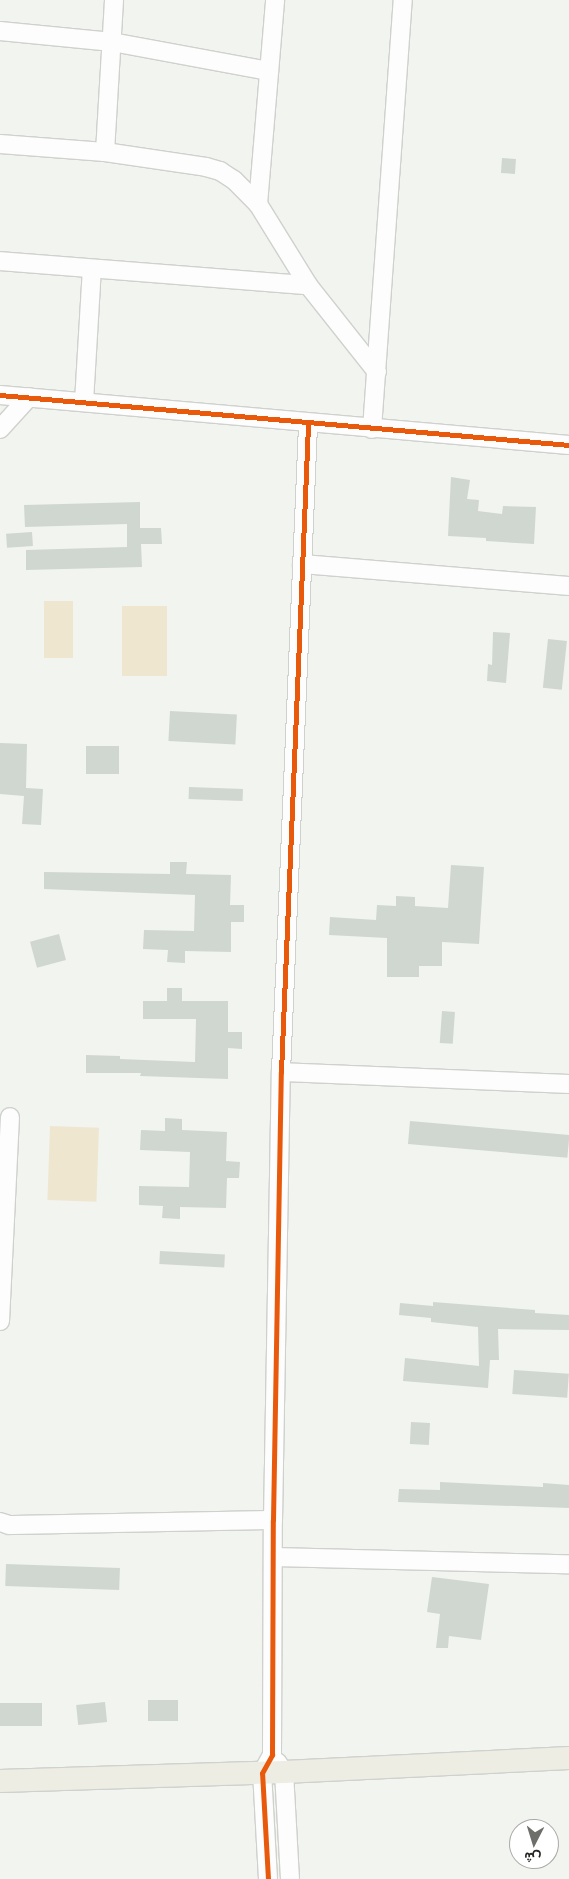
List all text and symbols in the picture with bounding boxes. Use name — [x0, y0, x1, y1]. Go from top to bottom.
north arrow — [509, 1819, 559, 1869]
text: ش — [524, 1849, 542, 1867]

